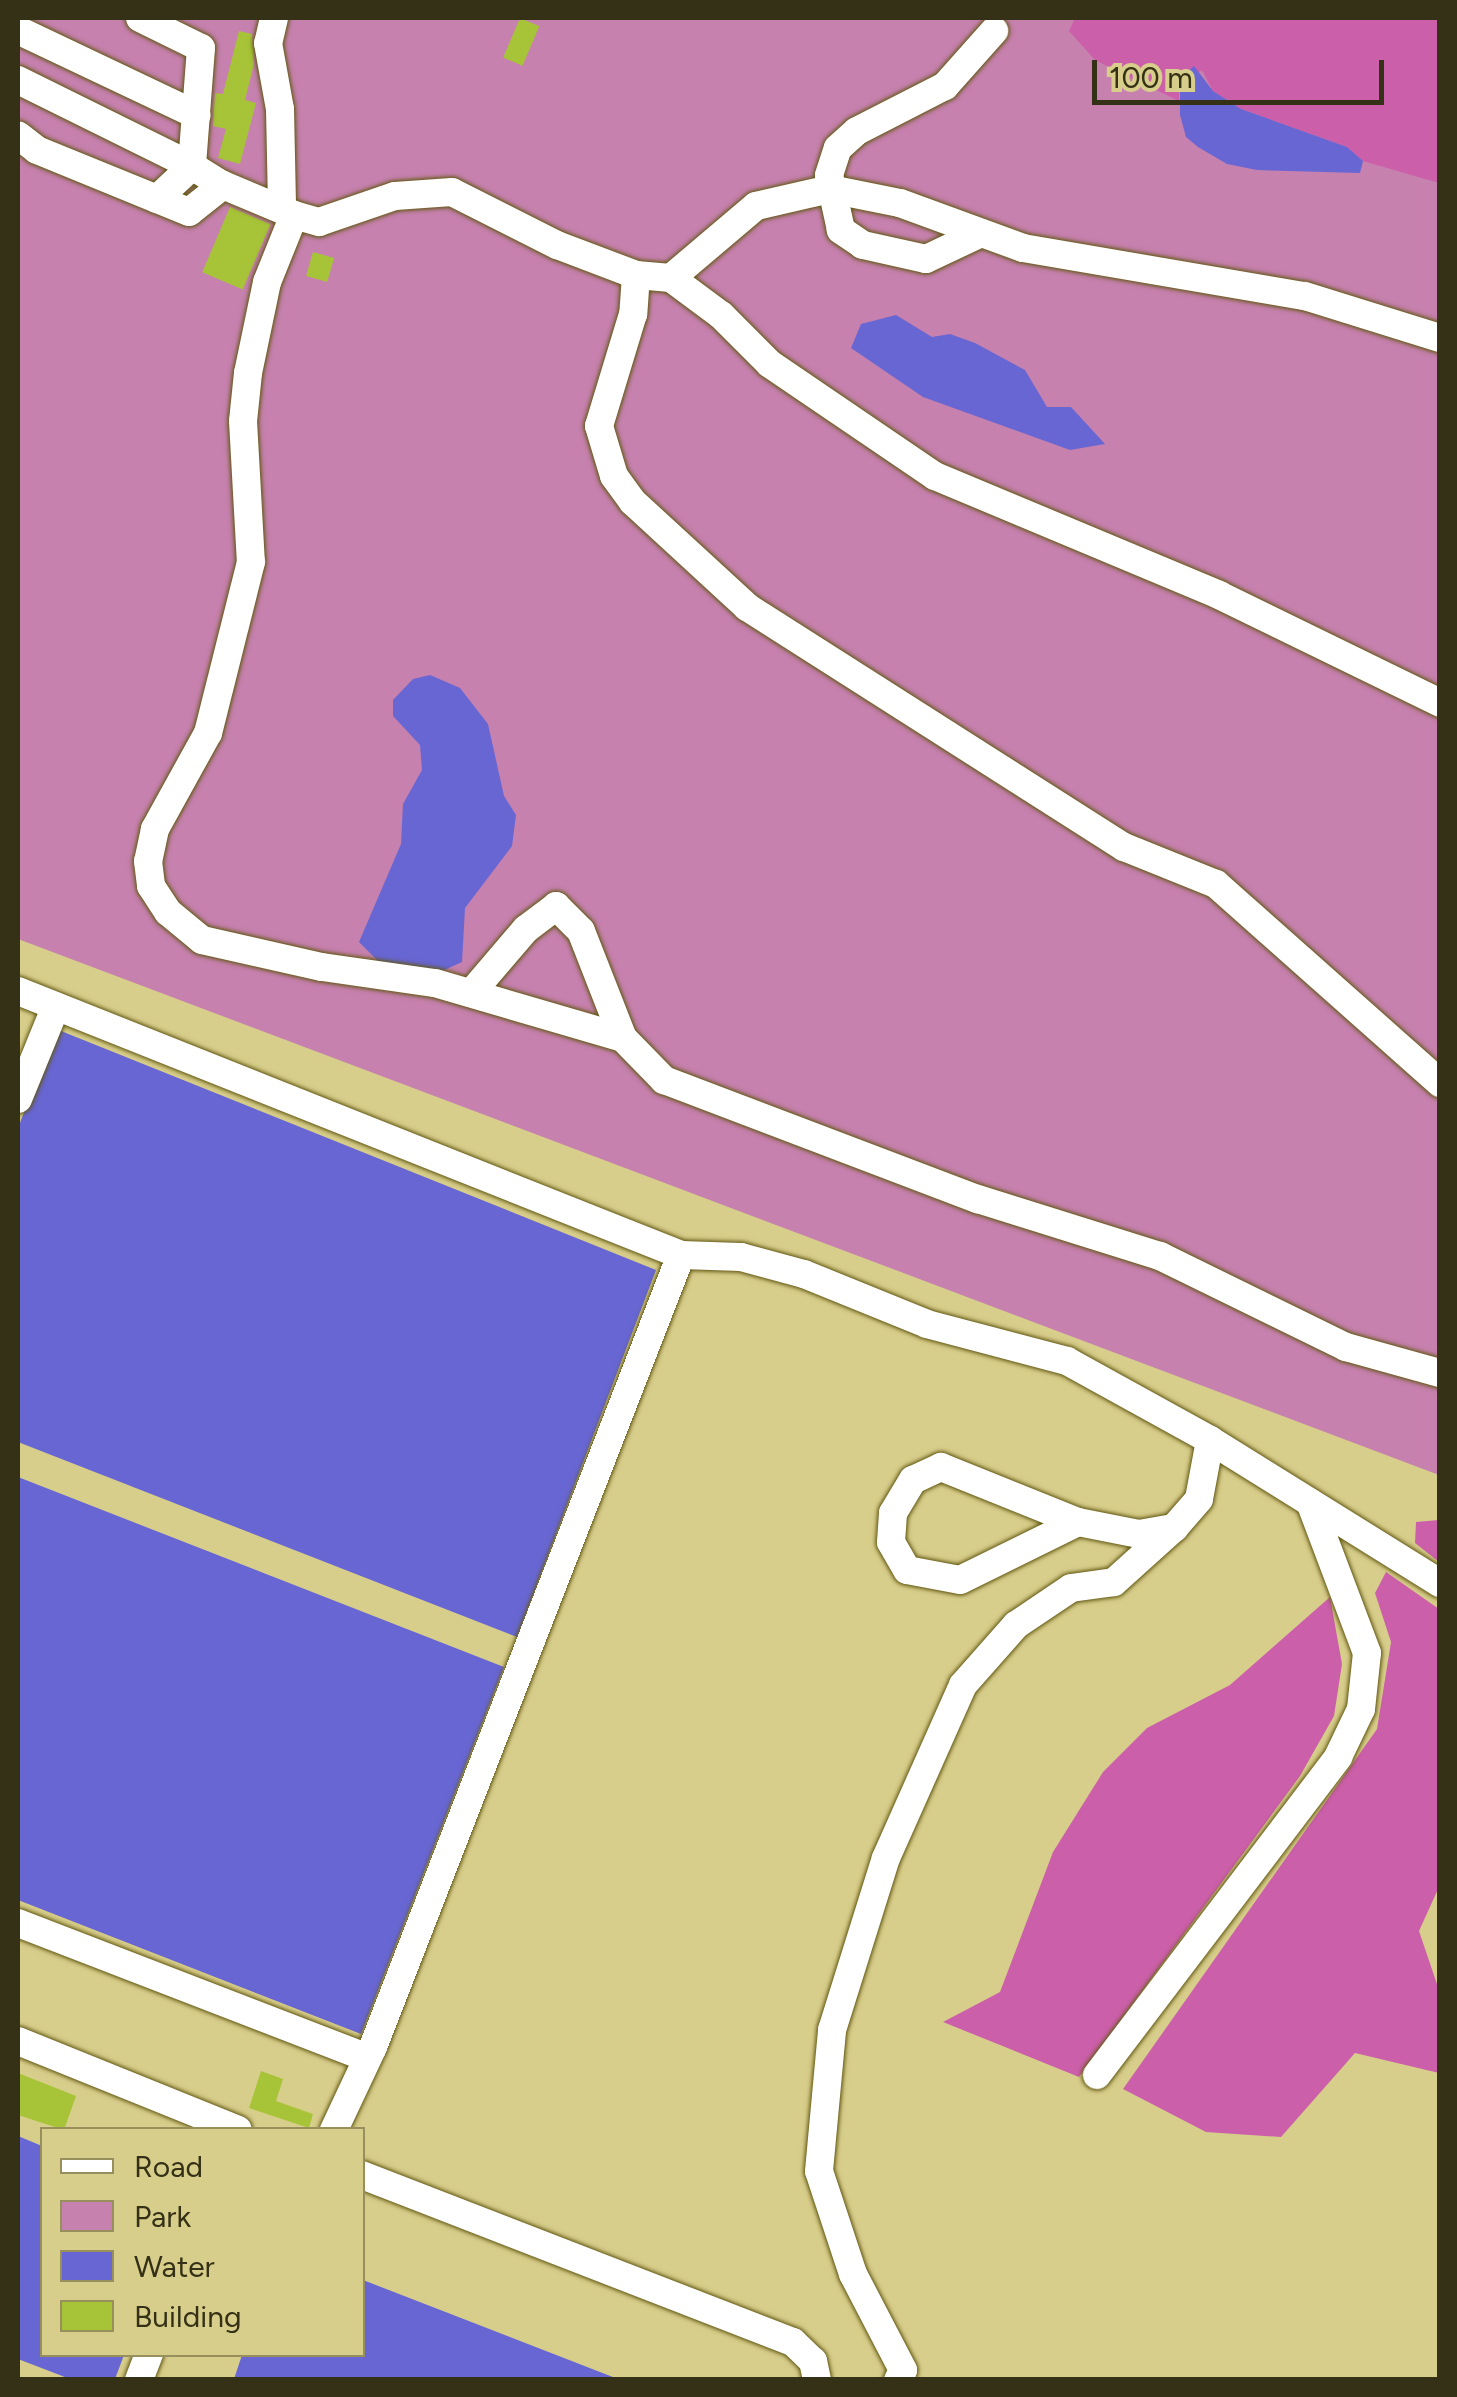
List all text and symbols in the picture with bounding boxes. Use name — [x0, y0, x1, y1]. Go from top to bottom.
scale bar — [1097, 40, 1390, 102]
text: 100 m — [1109, 59, 1193, 96]
legend — [40, 2127, 365, 2357]
text: Road — [134, 2148, 203, 2185]
text: Park — [134, 2198, 191, 2235]
text: Water — [134, 2248, 215, 2285]
text: Building — [134, 2298, 242, 2335]

